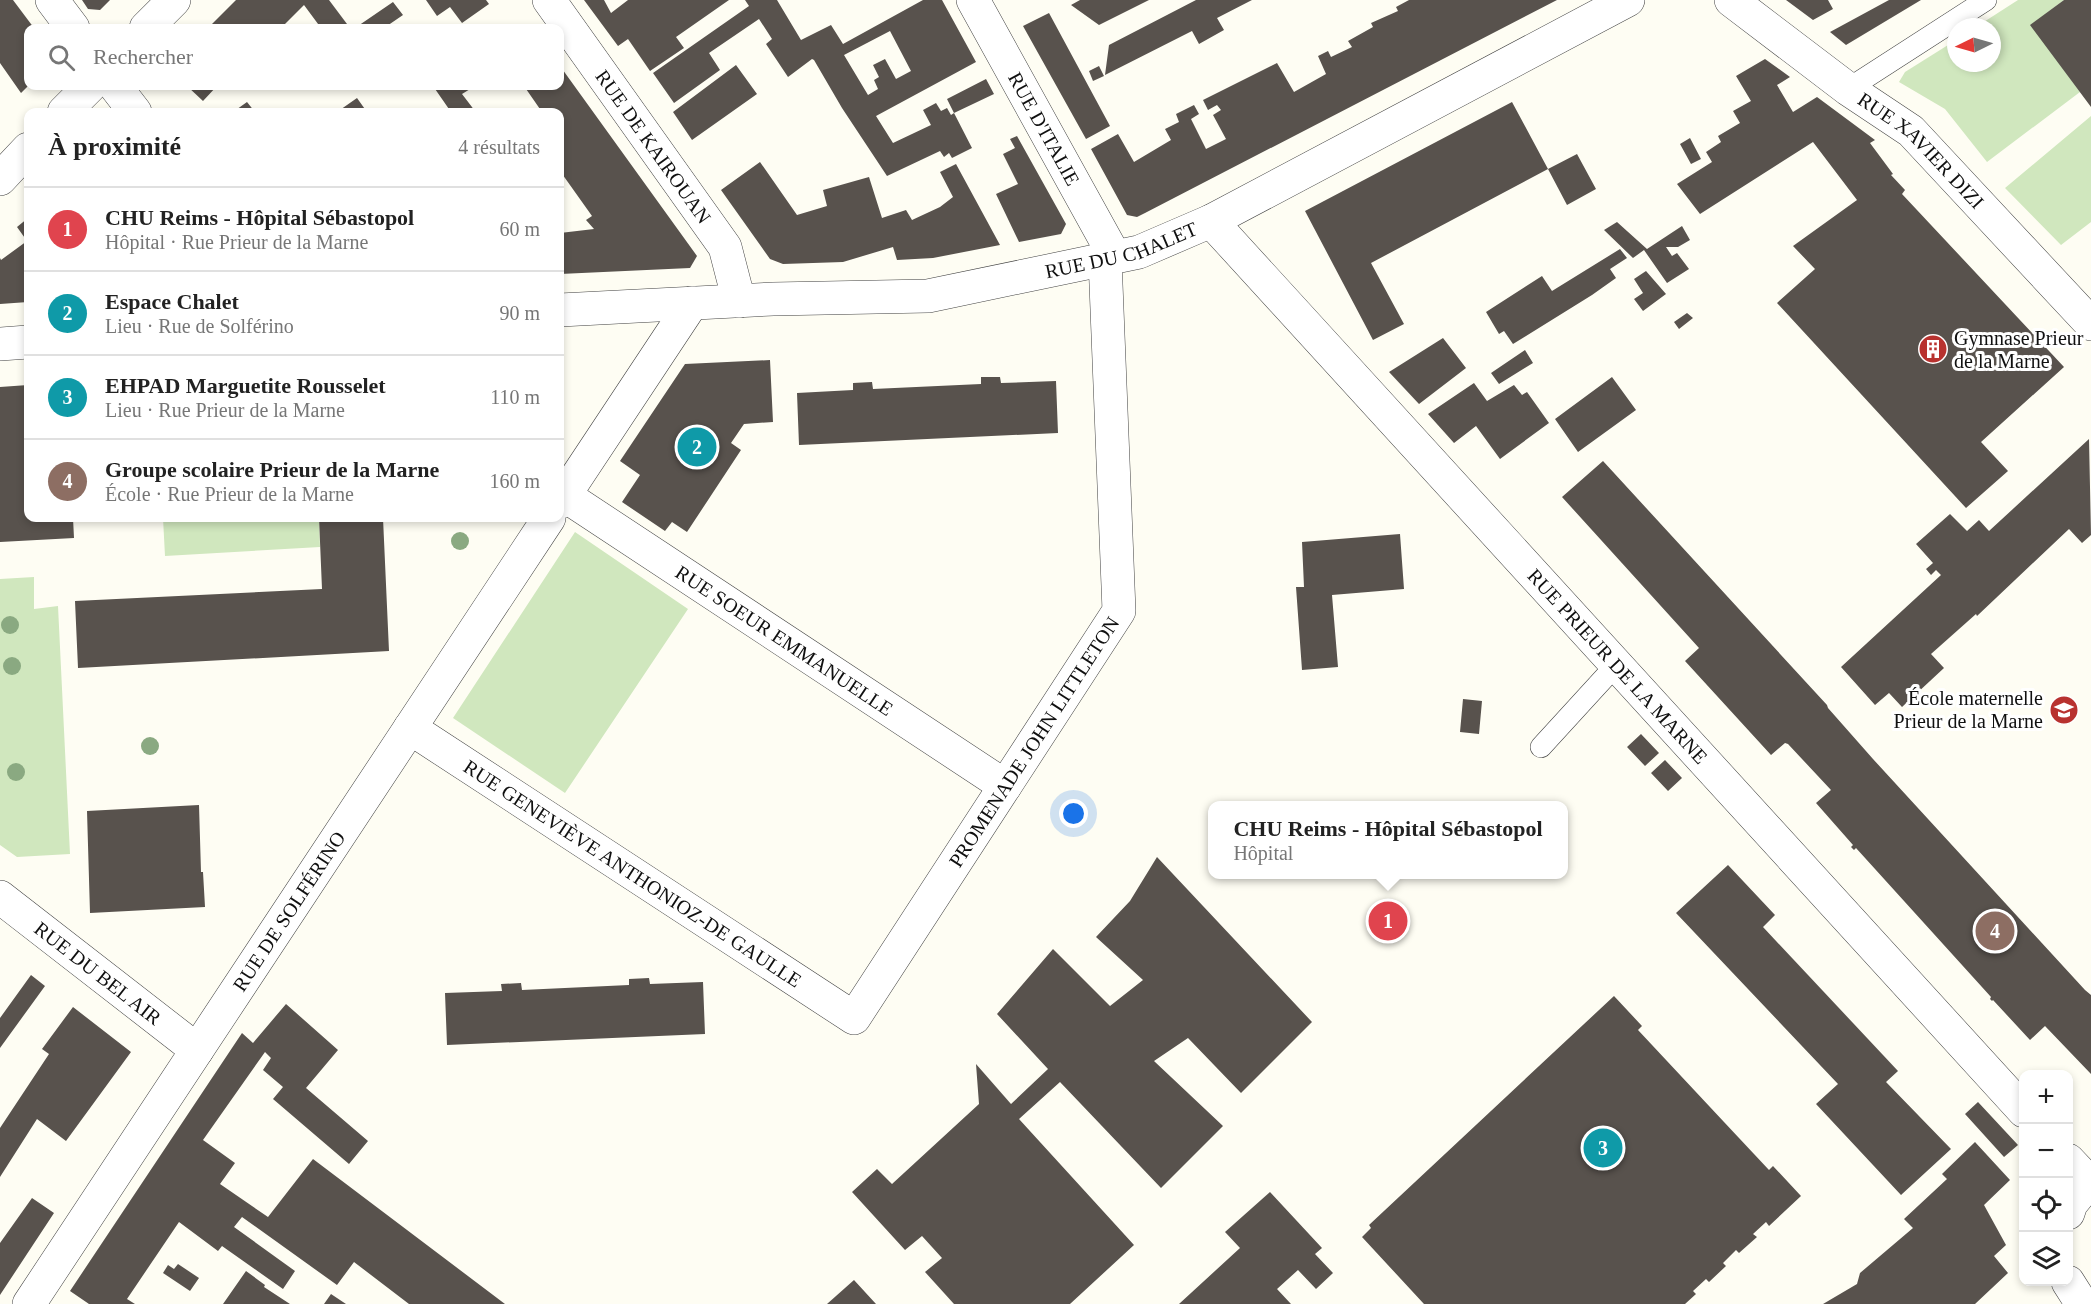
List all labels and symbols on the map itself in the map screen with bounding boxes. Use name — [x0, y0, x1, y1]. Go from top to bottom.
north arrow — [1947, 18, 2001, 72]
street label: RUE DE KAIROUAN — [591, 66, 716, 228]
street label: RUE D'ITALIE — [1004, 68, 1084, 189]
street label: RUE XAVIER DIZI — [1854, 88, 1988, 213]
street label: RUE DU CHALET — [1043, 217, 1200, 282]
place label: Gymnase Prieur de la Marne — [1954, 327, 2084, 372]
building icon: Gymnase Prieur de la Marne — [1917, 333, 1949, 365]
pin: 2 — [678, 424, 716, 470]
street label: RUE SOEUR EMMANUELLE — [672, 561, 897, 720]
street label: RUE PRIEUR DE LA MARNE — [1523, 564, 1712, 768]
street label: PROMENADE JOHN LITTLETON — [944, 612, 1123, 871]
place label: École maternelle Prieur de la Marne — [1894, 687, 2043, 732]
school or university icon: École maternelle Prieur de la Marne — [2048, 694, 2080, 726]
street label: RUE GENEVIÈVE ANTHONIOZ-DE GAULLE — [460, 755, 806, 992]
your location — [1059, 799, 1088, 828]
street label: RUE DE SOLFÉRINO — [228, 827, 350, 995]
pin: 1 — [1368, 898, 1408, 944]
pin: 4 — [1976, 908, 2014, 954]
street label: RUE DU BEL AIR — [30, 917, 166, 1029]
pin: 3 — [1584, 1126, 1622, 1170]

